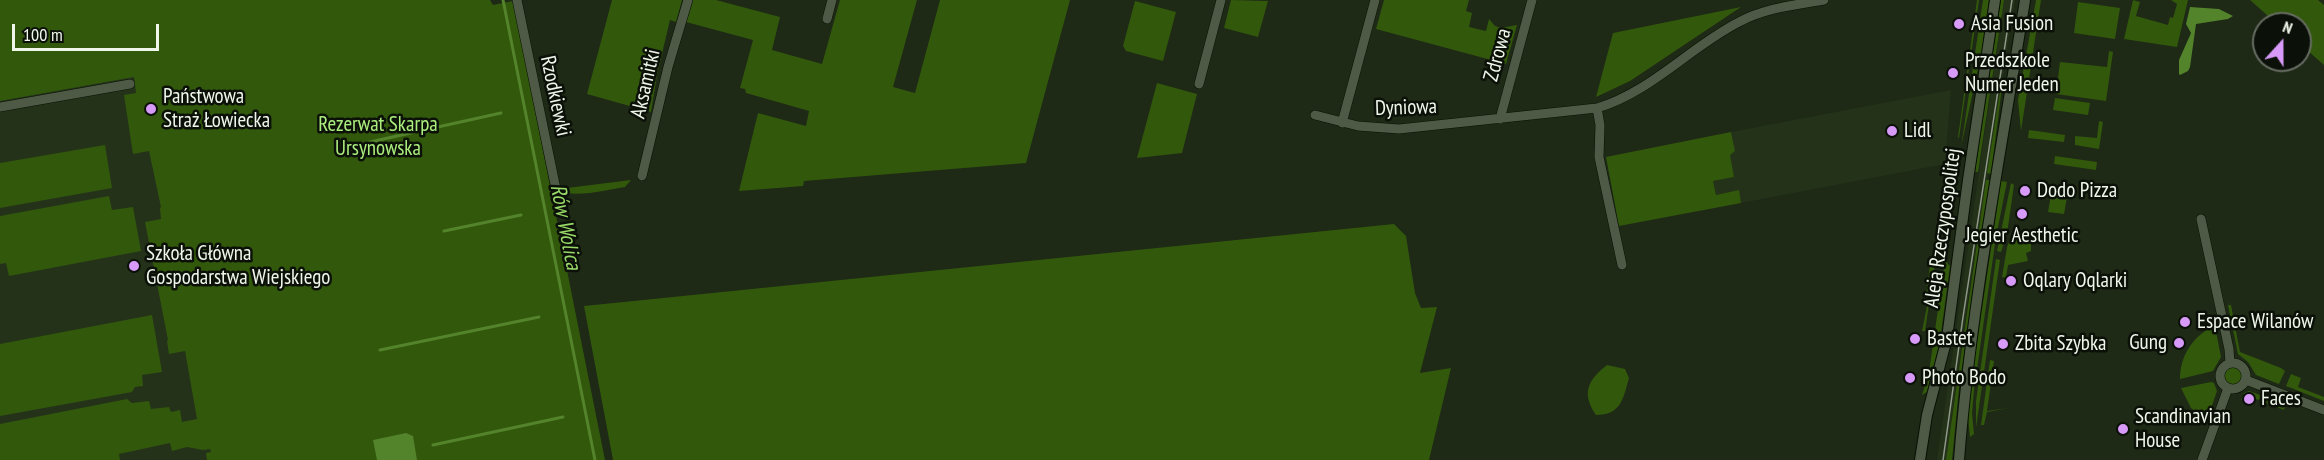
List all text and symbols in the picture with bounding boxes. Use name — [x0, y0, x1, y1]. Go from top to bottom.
place label: Asia Fusion — [1971, 11, 2053, 37]
scale bar — [15, 12, 162, 50]
north arrow — [2252, 12, 2312, 72]
text: N — [2280, 16, 2295, 38]
marker: Asia Fusion — [1952, 17, 1966, 31]
text: 100 m — [23, 23, 63, 46]
street label: Zdrowa — [1479, 26, 1517, 84]
street label: Aksamitki — [626, 47, 666, 121]
place label: Przedszkole Numer Jeden — [1965, 48, 2059, 98]
street label: Rzodkiewki — [534, 54, 576, 138]
marker: Przedszkole Numer Jeden — [1946, 66, 1960, 80]
place label: Państwowa Straż Łowiecka — [163, 84, 270, 134]
street label: Dyniowa — [1375, 94, 1437, 122]
marker: Państwowa Straż Łowiecka — [144, 102, 158, 116]
park label: Rezerwat Skarpa Ursynowska — [318, 112, 438, 162]
place label: Lidl — [1904, 118, 1931, 144]
marker: Lidl — [1885, 124, 1899, 138]
street label: Aleja Rzeczypospolitej — [1919, 147, 1967, 309]
place label: Dodo Pizza — [2037, 178, 2117, 204]
water label: Rów Wolica — [544, 182, 586, 272]
marker: Dodo Pizza — [2018, 184, 2032, 198]
marker: Jegier Aesthetic — [2015, 207, 2029, 221]
place label: Jegier Aesthetic — [1965, 223, 2079, 249]
place label: Szkoła Główna Gospodarstwa Wiejskiego — [146, 241, 330, 291]
marker: Szkoła Główna Gospodarstwa Wiejskiego — [127, 259, 141, 273]
place label: Oqlary Oqlarki — [2023, 268, 2127, 294]
marker: Oqlary Oqlarki — [2004, 274, 2018, 288]
place label: Espace Wilanów — [2197, 309, 2313, 335]
marker: Espace Wilanów — [2178, 315, 2192, 329]
place label: Bastet — [1927, 326, 1972, 352]
place label: Gung — [2129, 330, 2167, 356]
place label: Zbita Szybka — [2015, 331, 2106, 357]
marker: Bastet — [1908, 332, 1922, 346]
marker: Gung — [2172, 336, 2186, 350]
marker: Zbita Szybka — [1996, 337, 2010, 351]
place label: Photo Bodo — [1922, 365, 2006, 391]
marker: Photo Bodo — [1903, 371, 1917, 385]
place label: Faces — [2261, 386, 2301, 412]
marker: Faces — [2242, 392, 2256, 406]
place label: Scandinavian House — [2135, 404, 2231, 454]
marker: Scandinavian House — [2116, 422, 2130, 436]

